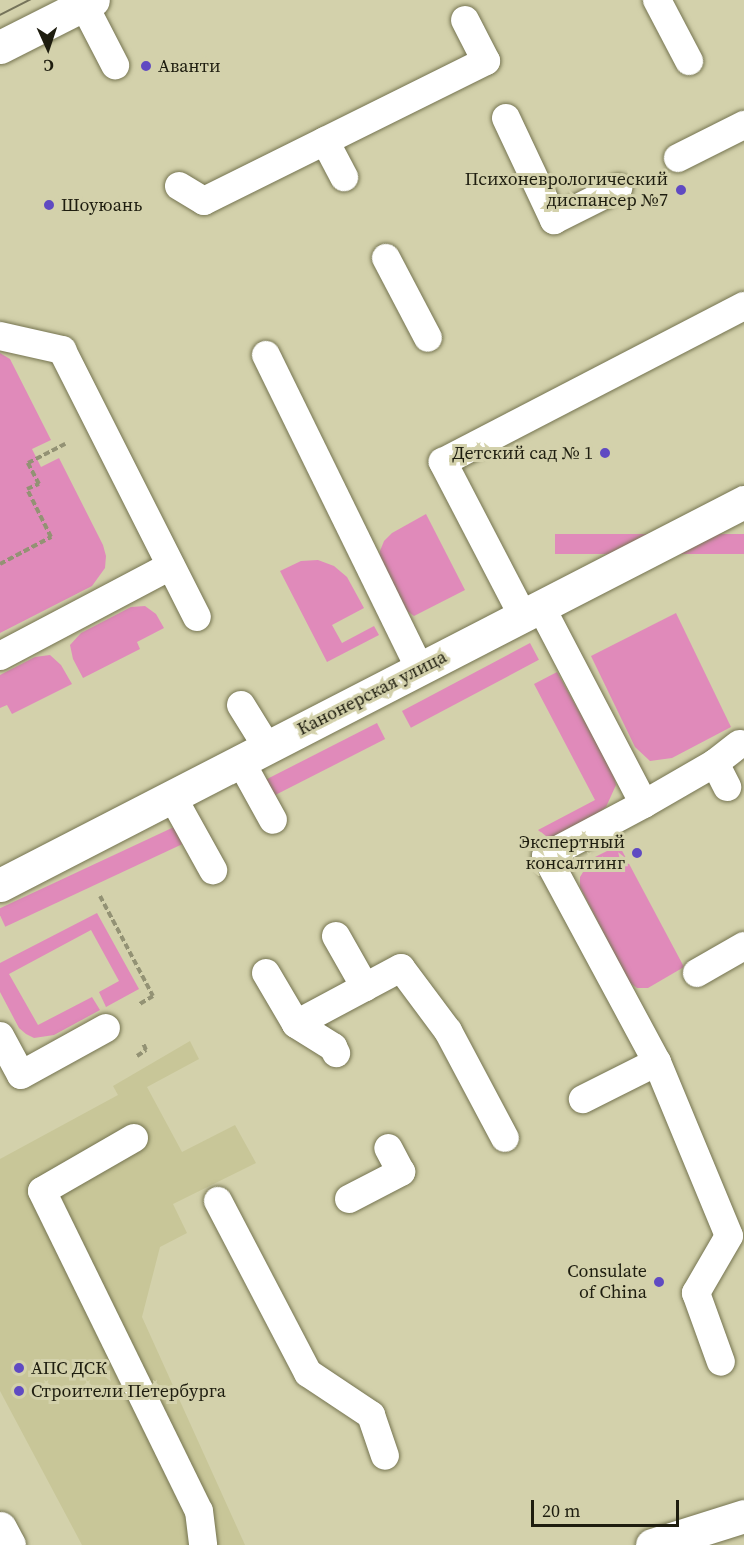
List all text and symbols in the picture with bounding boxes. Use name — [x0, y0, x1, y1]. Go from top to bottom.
north arrow — [18, 18, 78, 78]
text: С — [43, 55, 54, 77]
place label: Аванти — [158, 55, 221, 77]
marker: Аванти — [139, 59, 153, 73]
place label: Психоневрологический диспансер №7 — [465, 169, 668, 212]
marker: Психоневрологический диспансер №7 — [672, 181, 690, 199]
place label: Шоуюань — [61, 194, 142, 216]
marker: Шоуюань — [42, 198, 56, 212]
place label: Детский сад № 1 — [452, 442, 593, 464]
marker: Детский сад № 1 — [598, 446, 612, 460]
street label: Канонерская улица — [294, 646, 450, 740]
place label: Экспертный консалтинг — [519, 832, 625, 874]
marker: Экспертный консалтинг — [630, 846, 644, 860]
place label: Consulate of China — [567, 1261, 647, 1304]
marker: Consulate of China — [652, 1275, 666, 1289]
place label: АПС ДСК — [31, 1357, 107, 1379]
marker: АПС ДСК — [12, 1361, 26, 1375]
place label: Строители Петербурга — [31, 1380, 226, 1402]
marker: Строители Петербурга — [12, 1384, 26, 1398]
scale bar — [534, 1488, 682, 1526]
text: 20 m — [542, 1498, 580, 1523]

